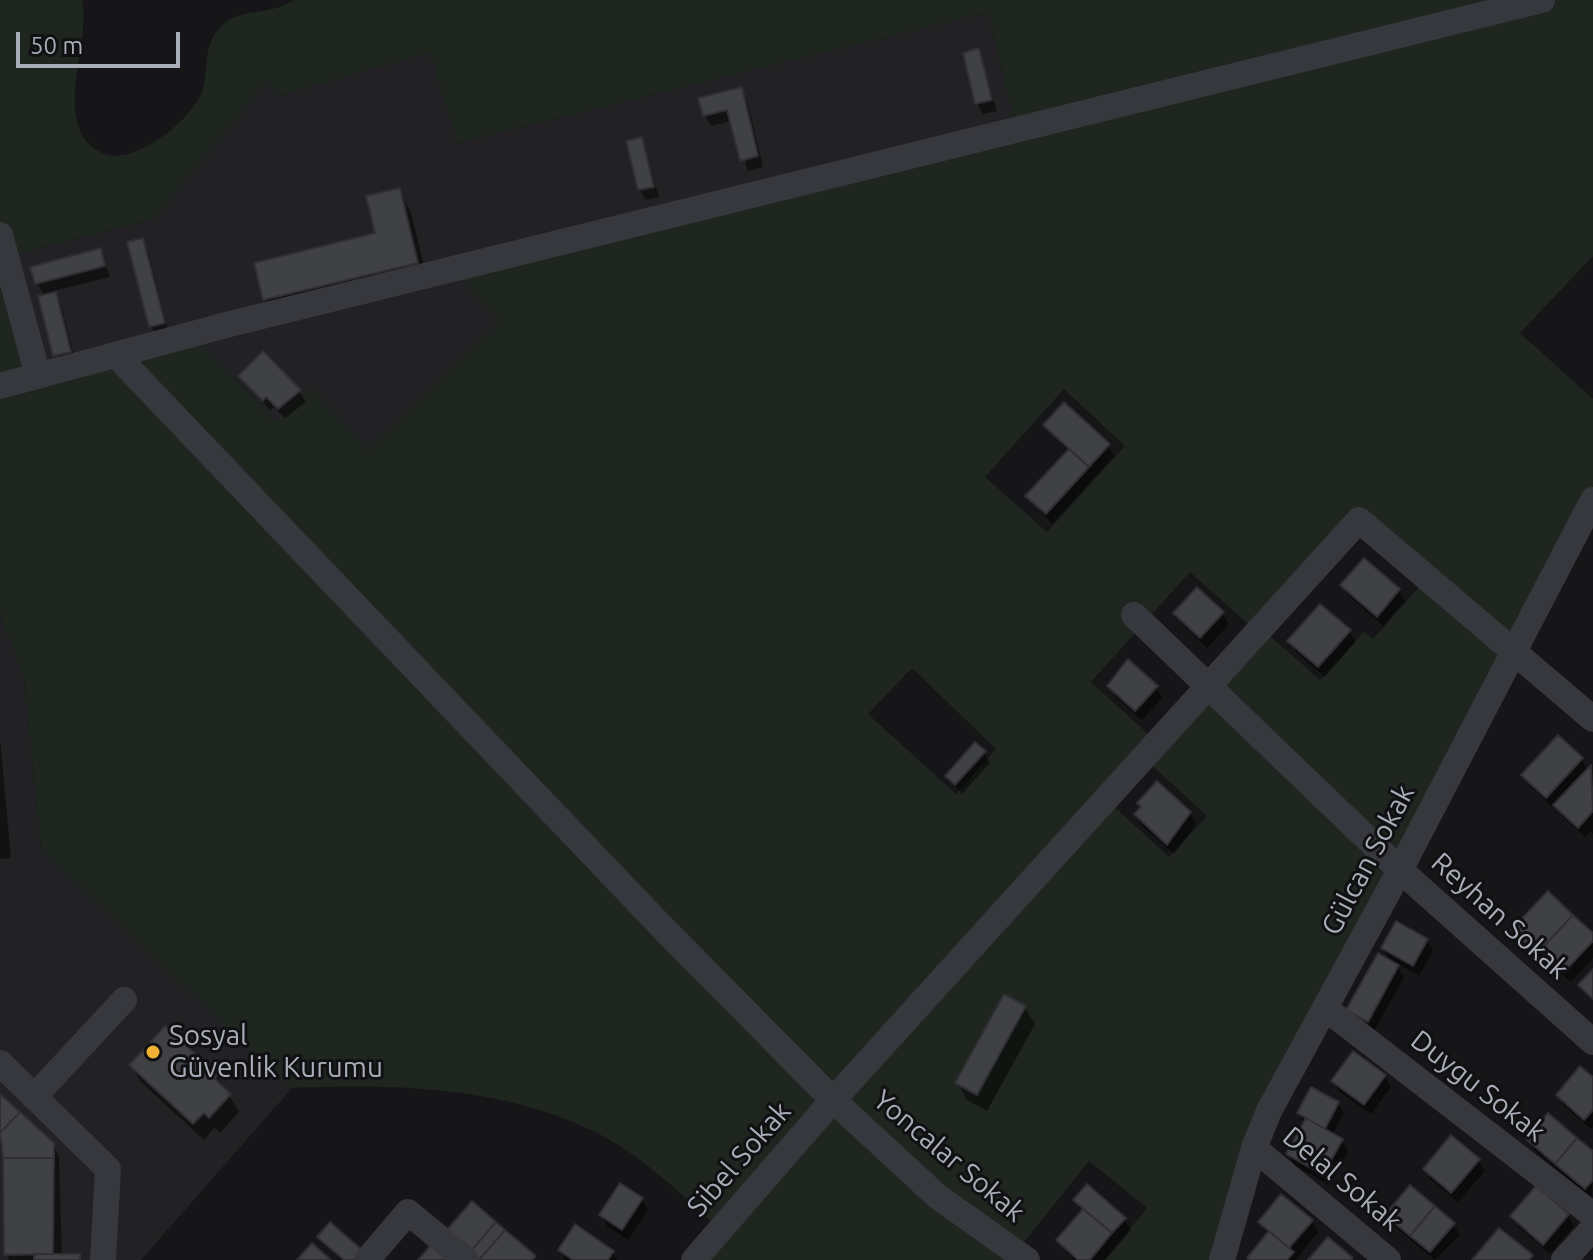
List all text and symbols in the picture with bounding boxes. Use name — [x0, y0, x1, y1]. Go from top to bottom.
scale bar — [20, 16, 184, 66]
text: 50 m — [30, 32, 83, 59]
street label: Gülcan Sokak — [1314, 779, 1422, 941]
street label: Reyhan Sokak — [1425, 846, 1575, 986]
place label: Sosyal Güvenlik Kurumu — [169, 1019, 383, 1085]
street label: Duygu Sokak — [1404, 1023, 1552, 1149]
marker: Sosyal Güvenlik Kurumu — [144, 1043, 162, 1061]
street label: Yoncalar Sokak — [867, 1083, 1031, 1229]
street label: Sibel Sokak — [680, 1095, 798, 1223]
street label: Delal Sokak — [1276, 1120, 1408, 1238]

